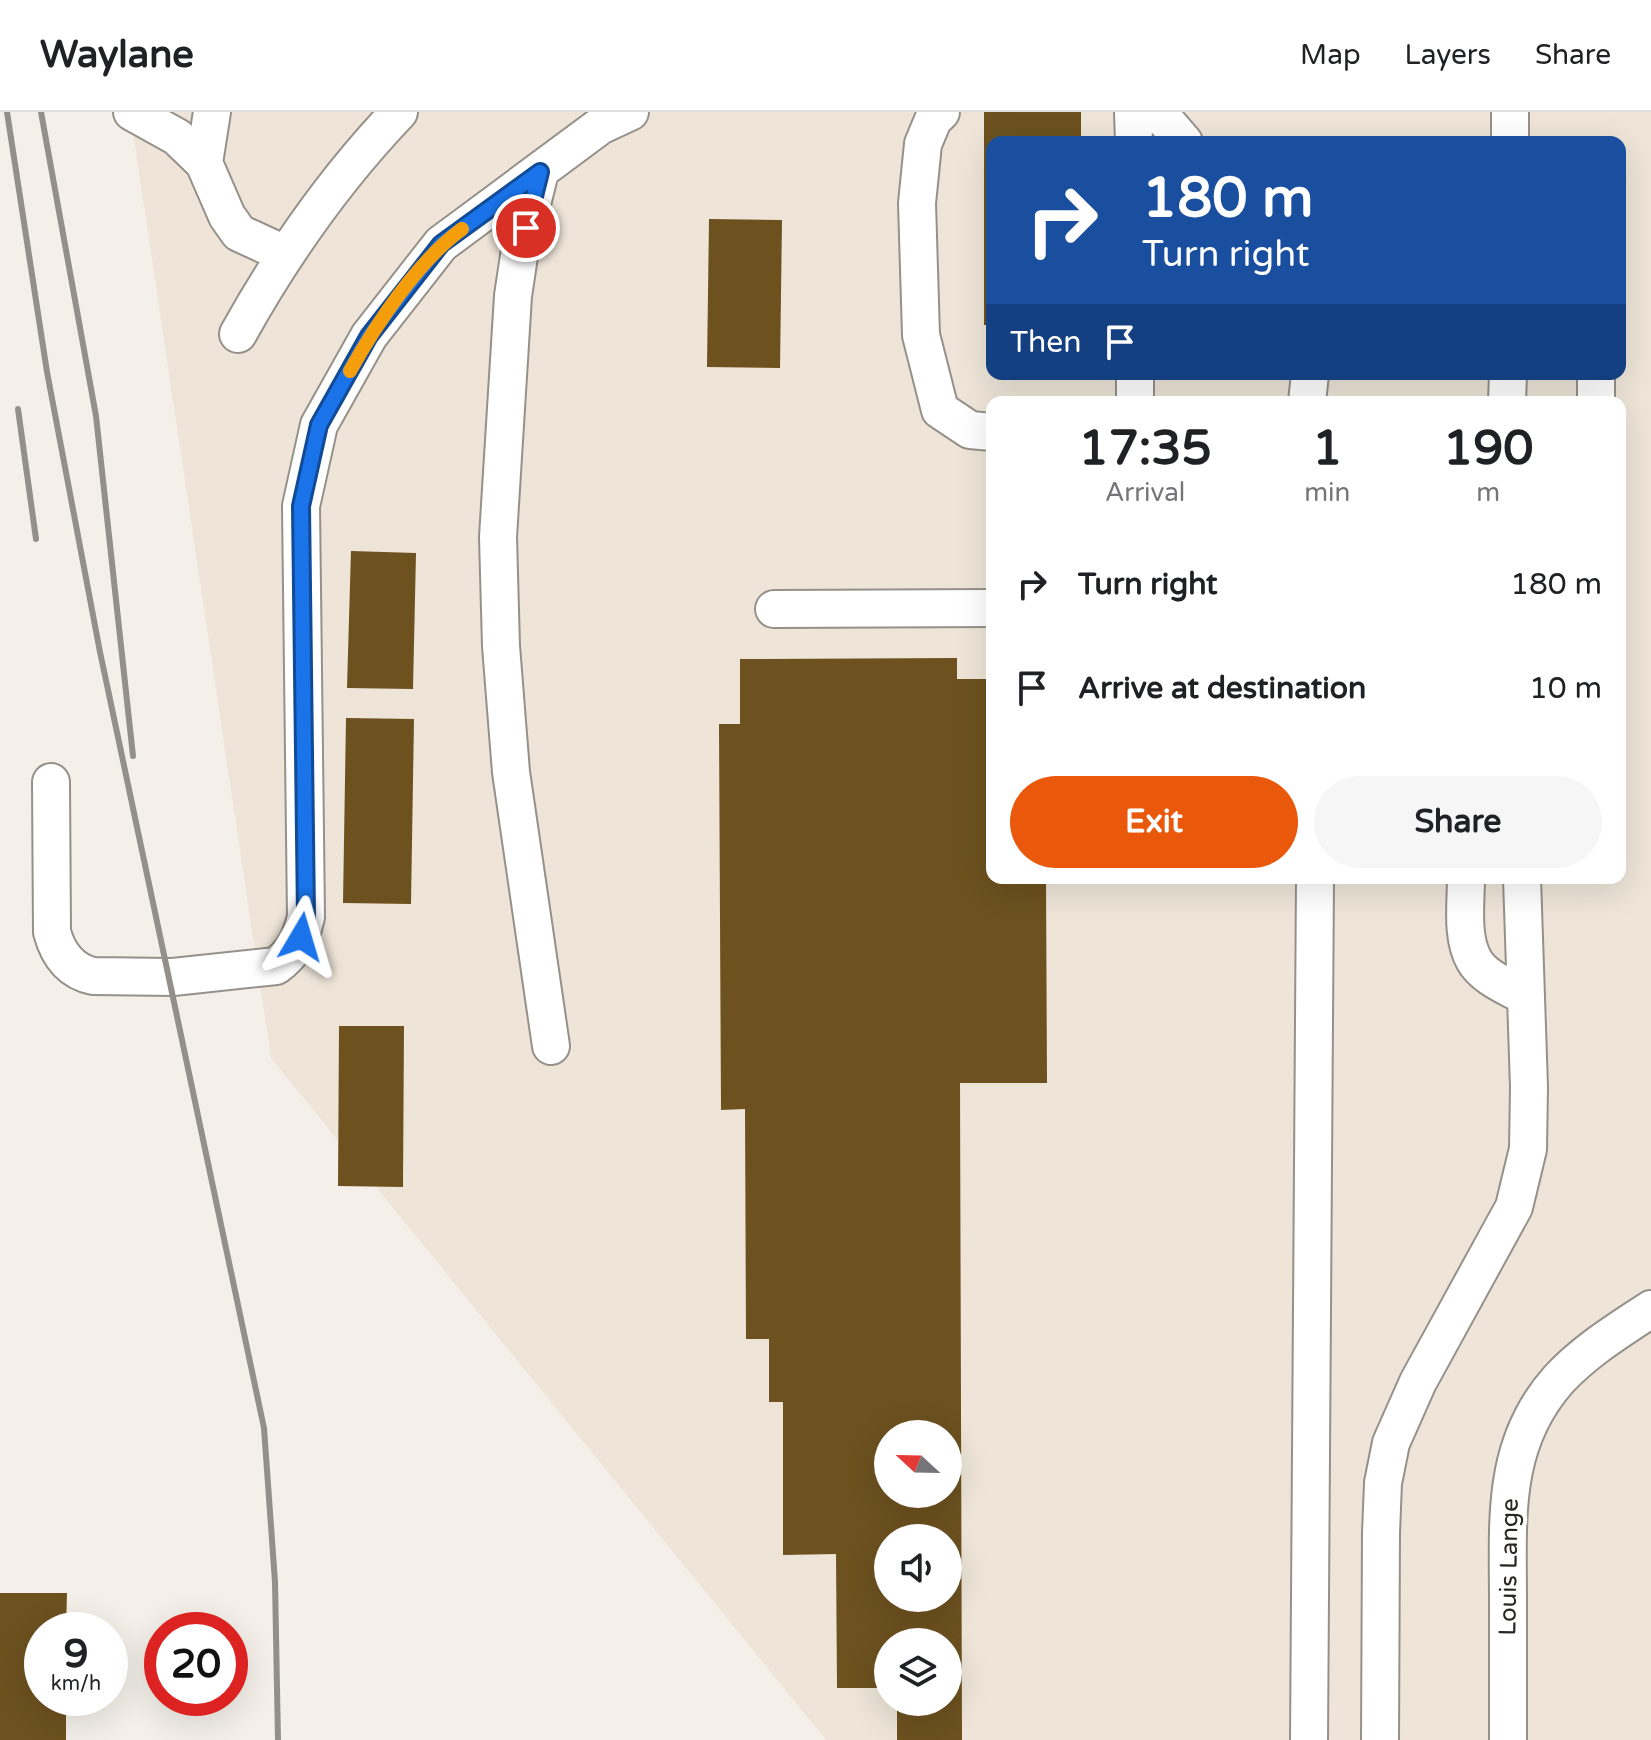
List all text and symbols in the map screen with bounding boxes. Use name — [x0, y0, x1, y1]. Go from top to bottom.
text: Waylane — [40, 32, 194, 78]
text: Map — [1300, 38, 1361, 72]
text: Layers — [1405, 38, 1491, 72]
text: Share — [1535, 38, 1611, 72]
text: 180 m — [1142, 165, 1313, 232]
icon: right — [1010, 168, 1114, 272]
pin — [492, 194, 560, 262]
icon: arrive — [504, 206, 548, 250]
text: Turn right — [1142, 233, 1309, 276]
icon: arrive — [1098, 320, 1142, 364]
text: Then — [1010, 324, 1082, 361]
text: 17:35 — [1079, 420, 1212, 478]
text: 1 — [1312, 420, 1342, 478]
text: 190 — [1443, 420, 1533, 478]
text: Arrival — [1105, 477, 1185, 508]
text: min — [1304, 477, 1350, 508]
text: m — [1476, 477, 1500, 508]
icon: right — [1010, 562, 1054, 606]
text: Turn right — [1078, 566, 1218, 603]
text: 180 m — [1510, 566, 1602, 603]
icon: arrive — [1010, 666, 1054, 710]
text: Arrive at destination — [1078, 670, 1366, 707]
text: 10 m — [1529, 670, 1602, 707]
button: Exit — [1010, 776, 1298, 868]
button: Share — [1314, 776, 1602, 868]
position arrow — [259, 895, 343, 979]
north arrow — [874, 1420, 962, 1508]
map controls — [874, 1420, 962, 1716]
street label: Louis Lange — [1493, 1498, 1525, 1636]
button: sound — [874, 1524, 962, 1612]
speed limit sign: 20 — [144, 1612, 248, 1716]
button: layers — [874, 1628, 962, 1716]
text: 9 — [63, 1630, 89, 1678]
text: km/h — [51, 1672, 101, 1696]

